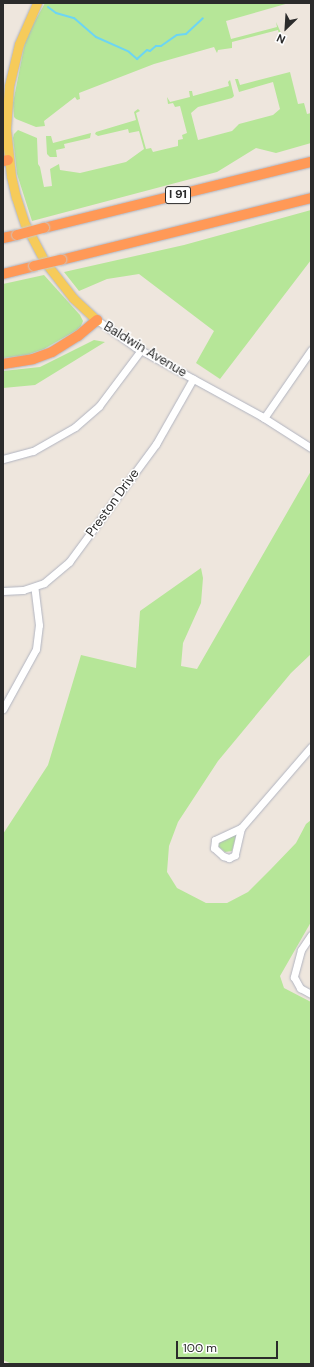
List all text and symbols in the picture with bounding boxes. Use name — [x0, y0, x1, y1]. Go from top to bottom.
north arrow — [266, 8, 306, 48]
text: N — [274, 31, 288, 47]
road number: I 91 — [165, 185, 191, 205]
street label: Baldwin Avenue — [101, 319, 189, 381]
street label: Preston Drive — [83, 466, 143, 540]
scale bar — [178, 1333, 280, 1359]
text: 100 m — [183, 1340, 217, 1356]

